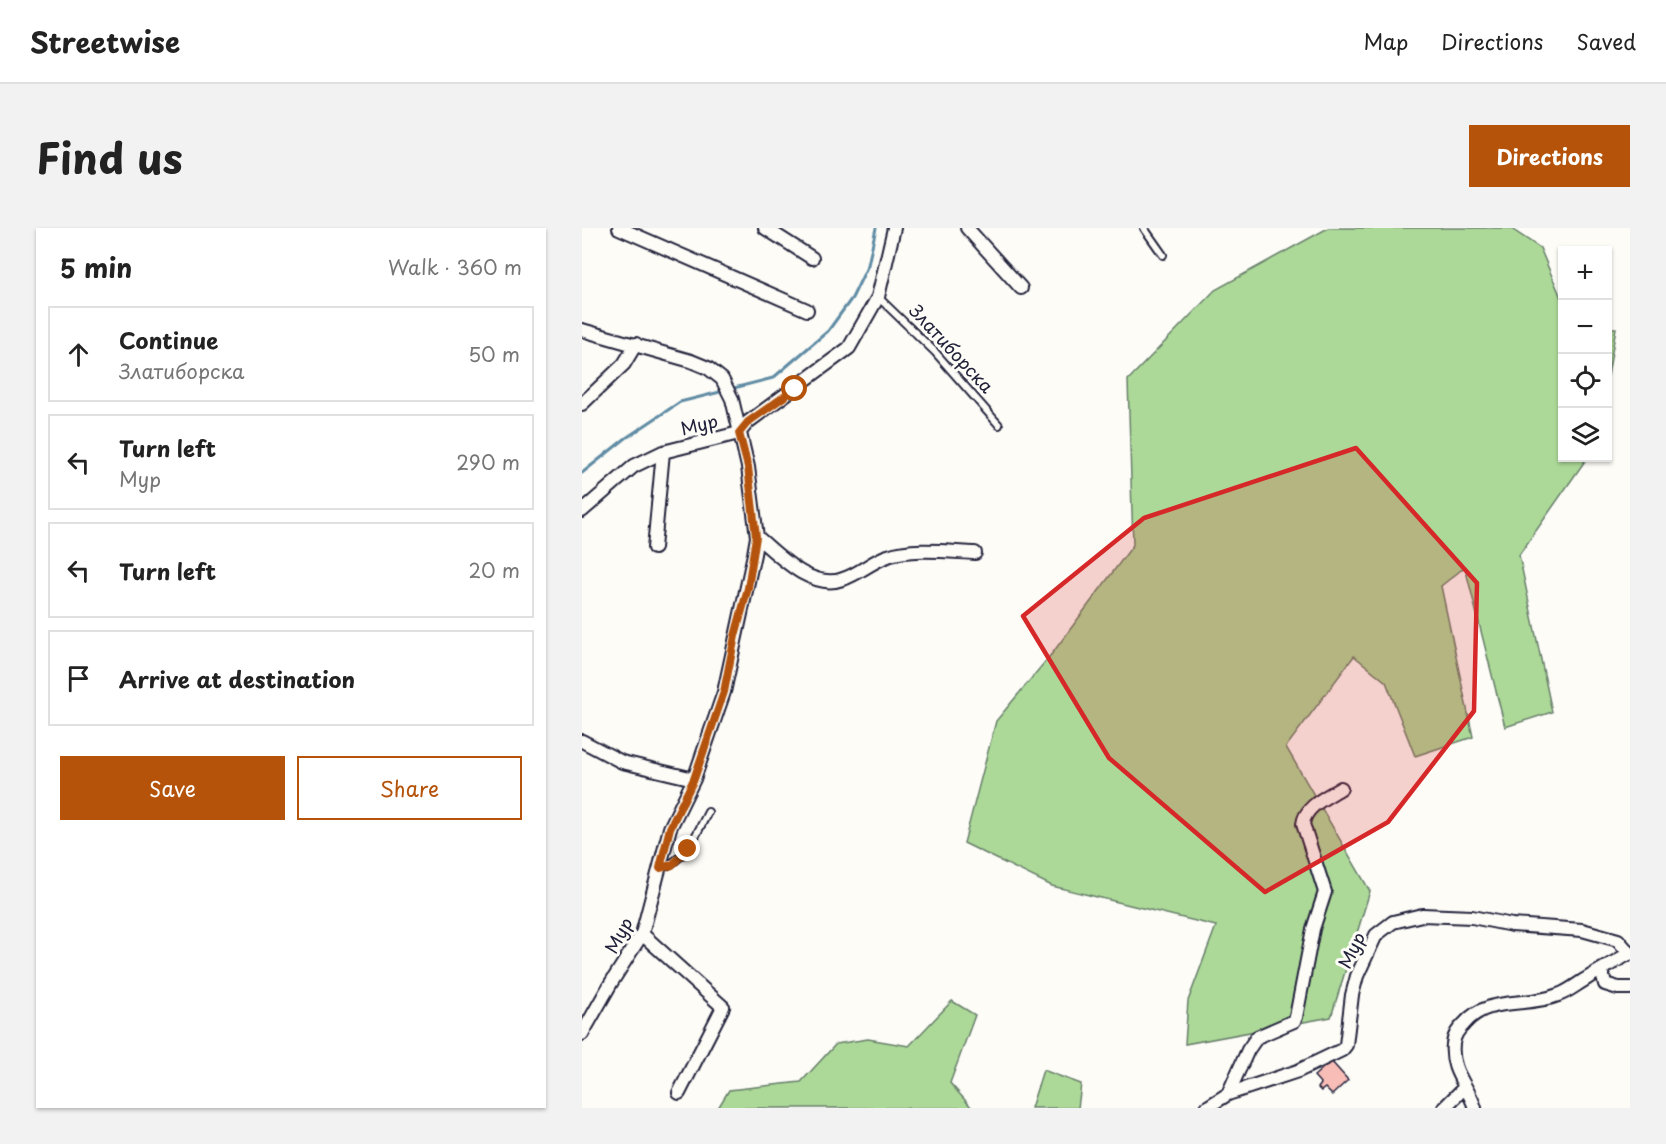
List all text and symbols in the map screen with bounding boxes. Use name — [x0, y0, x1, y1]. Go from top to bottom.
text: Streetwise — [30, 20, 180, 63]
text: Map — [1363, 25, 1408, 57]
text: Directions — [1441, 25, 1543, 57]
text: Saved — [1576, 25, 1636, 57]
text: Find us — [36, 125, 183, 188]
button: Directions — [1469, 125, 1630, 187]
map controls — [1558, 246, 1612, 462]
button: + — [1558, 246, 1612, 300]
text: 5 min — [60, 248, 132, 287]
text: Walk · 360 m — [388, 252, 522, 282]
street label: Златиборска — [903, 297, 1001, 399]
button: − — [1558, 300, 1612, 354]
text: Continue — [119, 323, 218, 356]
icon: ahead — [62, 338, 95, 371]
text: 50 m — [468, 339, 520, 369]
button: locate — [1558, 354, 1612, 408]
text: Златиборска — [119, 356, 245, 386]
route start — [781, 375, 807, 401]
street label: Мур — [677, 406, 721, 442]
button: layers — [1558, 408, 1612, 462]
text: Turn left — [119, 431, 216, 464]
icon: left — [62, 446, 95, 479]
text: 290 m — [456, 447, 520, 477]
text: Мур — [119, 464, 161, 494]
icon: left — [62, 554, 95, 587]
text: Turn left — [119, 554, 216, 587]
text: 20 m — [468, 555, 520, 585]
icon: arrive — [62, 662, 95, 695]
text: Arrive at destination — [119, 662, 355, 695]
button: Save — [60, 756, 285, 820]
button: Share — [297, 756, 522, 820]
route end — [674, 835, 700, 861]
street label: Мур — [597, 912, 639, 958]
street label: Мур — [1331, 927, 1371, 973]

